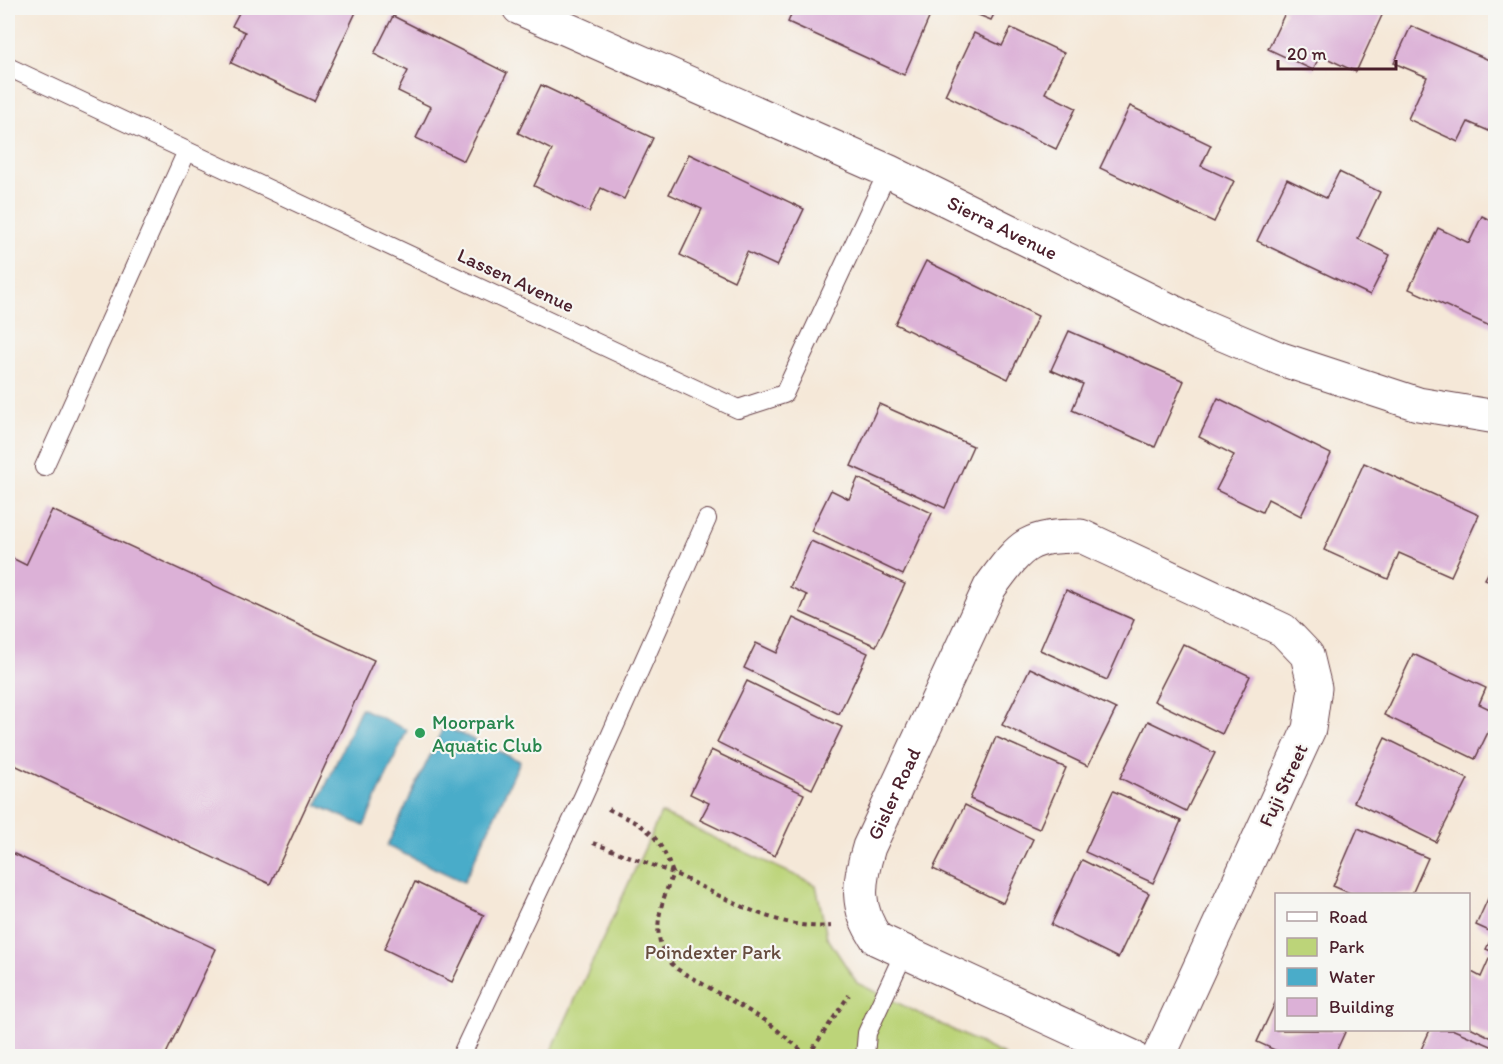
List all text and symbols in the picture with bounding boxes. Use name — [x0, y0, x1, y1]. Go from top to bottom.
scale bar — [1278, 33, 1396, 71]
text: 20 m — [1287, 43, 1327, 65]
street label: Sierra Avenue — [943, 190, 1061, 265]
street label: Lassen Avenue — [454, 242, 578, 318]
place label: Moorpark Aquatic Club — [432, 710, 542, 757]
marker: Moorpark Aquatic Club — [413, 726, 427, 740]
street label: Fuji Street — [1253, 740, 1313, 830]
street label: Gisler Road — [862, 744, 926, 844]
legend — [1275, 893, 1470, 1031]
text: Road — [1329, 906, 1368, 928]
text: Park — [1329, 936, 1364, 958]
park label: Poindexter Park — [645, 940, 782, 964]
text: Water — [1329, 966, 1375, 988]
text: Building — [1329, 996, 1395, 1018]

